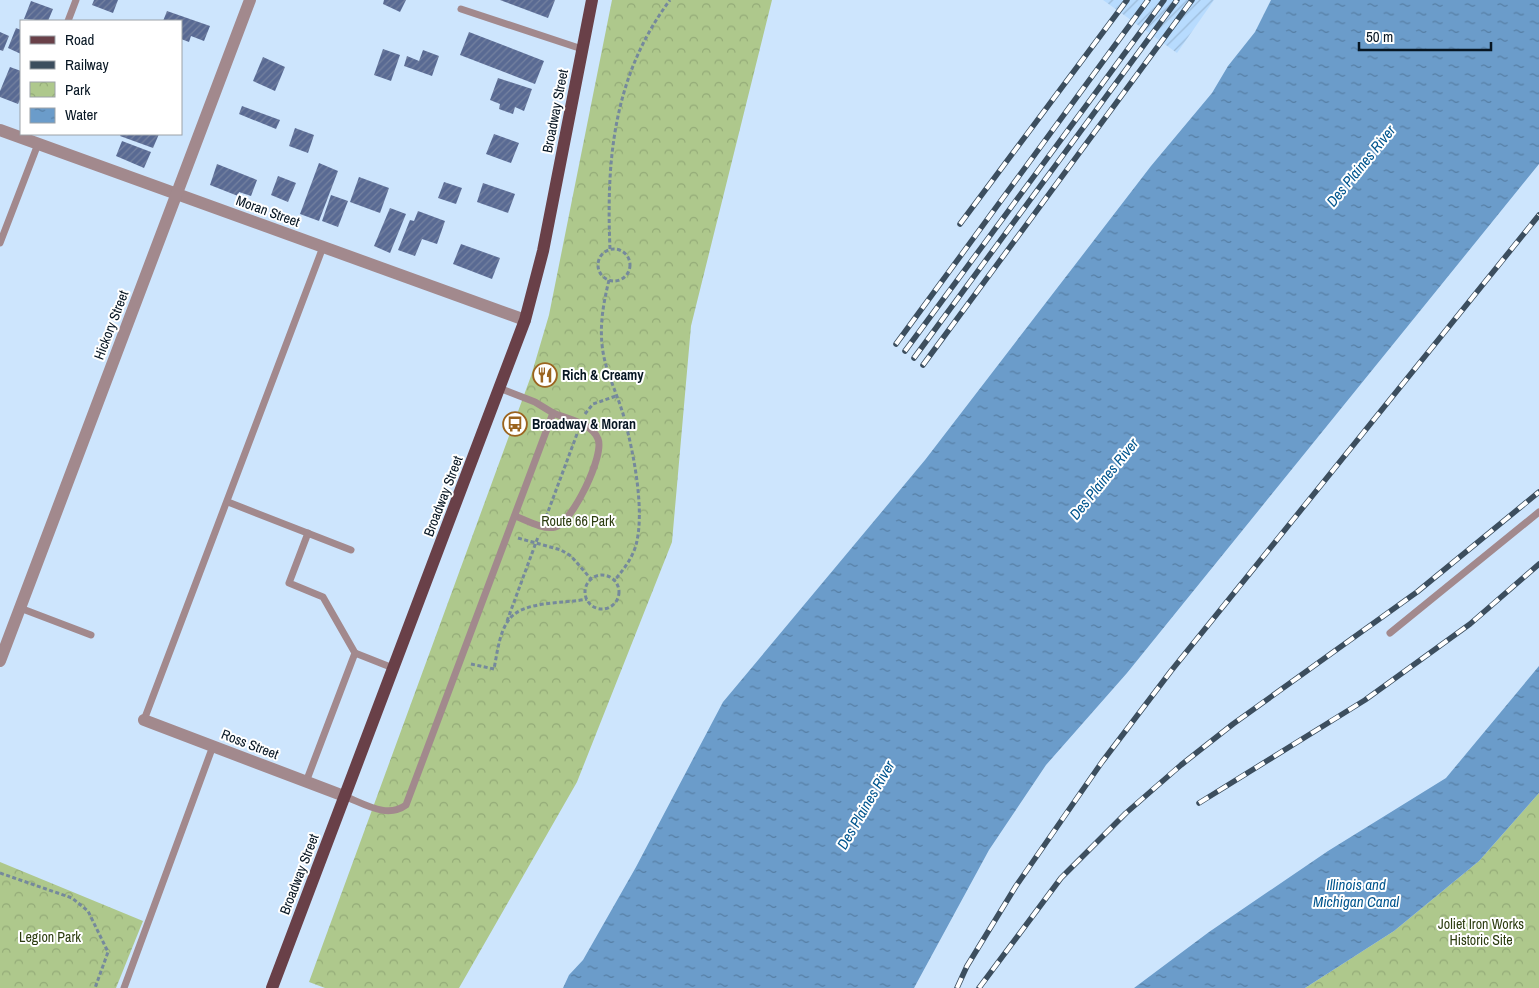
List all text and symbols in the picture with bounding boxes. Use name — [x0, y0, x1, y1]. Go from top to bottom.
legend — [20, 20, 182, 135]
scale bar — [1359, 20, 1492, 52]
text: 50 m — [1366, 26, 1393, 47]
text: Road — [65, 29, 94, 50]
text: Railway — [65, 54, 110, 75]
street label: Broadway Street — [538, 68, 572, 154]
text: Park — [65, 79, 91, 100]
text: Water — [65, 104, 97, 125]
water label: Des Plaines River — [1321, 120, 1401, 211]
street label: Moran Street — [234, 191, 302, 231]
street label: Hickory Street — [90, 288, 132, 362]
restaurant icon: Rich & Creamy — [532, 362, 558, 388]
place label: Rich & Creamy — [562, 366, 644, 384]
bus stop icon: Broadway & Moran — [502, 411, 528, 437]
place label: Broadway & Moran — [532, 415, 636, 433]
water label: Des Plaines River — [1064, 433, 1144, 524]
street label: Broadway Street — [419, 453, 467, 539]
park label: Route 66 Park — [541, 512, 615, 530]
street label: Ross Street — [219, 725, 281, 763]
water label: Des Plaines River — [832, 756, 900, 853]
street label: Broadway Street — [275, 831, 323, 917]
water label: Illinois and Michigan Canal — [1313, 874, 1399, 912]
park label: Joliet Iron Works Historic Site — [1438, 915, 1524, 949]
park label: Legion Park — [19, 928, 81, 946]

